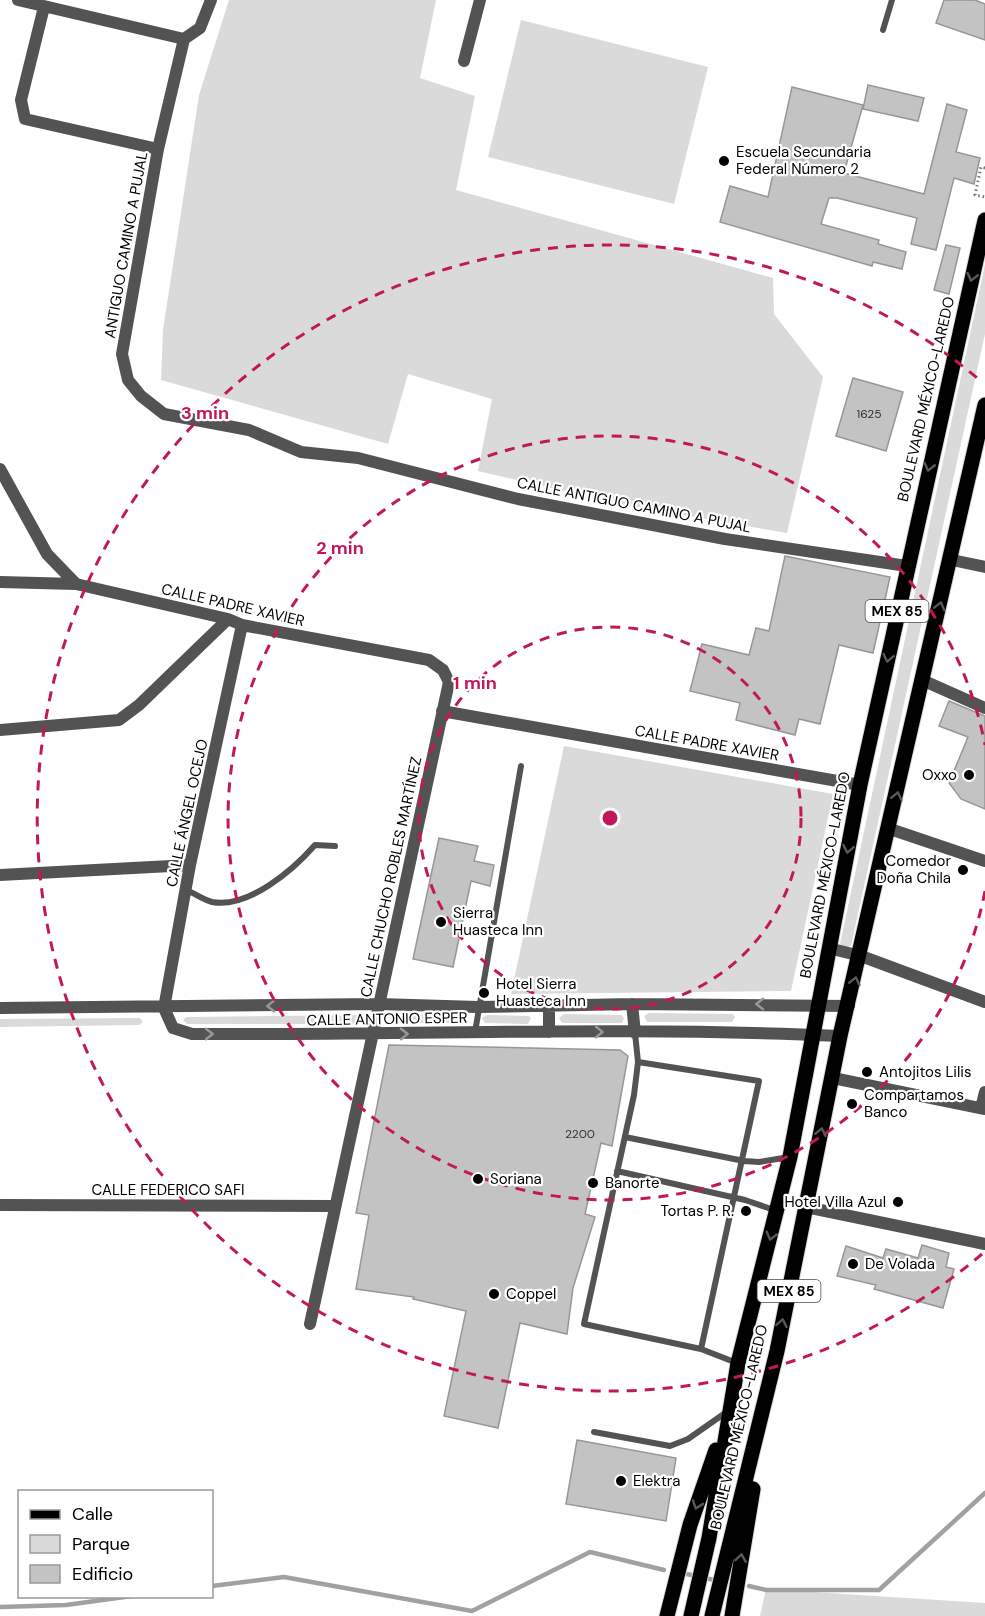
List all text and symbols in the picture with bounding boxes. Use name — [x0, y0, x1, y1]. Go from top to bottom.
place label: Escuela Secundaria Federal Número 2 — [736, 142, 871, 179]
street label: ANTIGUO CAMINO A PUJAL — [100, 150, 152, 340]
marker: Escuela Secundaria Federal Número 2 — [717, 154, 731, 168]
one-way arrow — [966, 272, 979, 282]
street label: BOULEVARD MÉXICO-LAREDO — [893, 294, 959, 504]
text: 3 min — [181, 401, 229, 425]
house number: 1625 — [856, 406, 882, 422]
one-way arrow — [924, 462, 937, 472]
street label: CALLE ANTIGUO CAMINO A PUJAL — [515, 473, 753, 538]
text: 2 min — [316, 536, 364, 560]
street label: CALLE PADRE XAVIER — [159, 579, 307, 631]
road number: MEX 85 — [866, 600, 928, 622]
one-way arrow — [933, 601, 946, 611]
one-way arrow — [882, 652, 895, 662]
text: 1 min — [453, 671, 497, 695]
street label: CALLE PADRE XAVIER — [633, 720, 781, 766]
street label: CALLE ÁNGEL OCEJO — [162, 737, 212, 889]
street label: CALLE CHUCHO ROBLES MARTÍNEZ — [356, 755, 426, 999]
place label: Oxxo — [922, 765, 957, 785]
marker: Oxxo — [962, 768, 976, 782]
street label: BOULEVARD MÉXICO-LAREDO — [795, 770, 855, 980]
one-way arrow — [890, 792, 903, 802]
centre of rings — [600, 808, 620, 828]
one-way arrow — [842, 843, 855, 853]
place label: Comedor Doña Chila — [877, 851, 951, 888]
marker: Comedor Doña Chila — [956, 863, 970, 877]
place label: Sierra Huasteca Inn — [453, 903, 543, 940]
marker: Sierra Huasteca Inn — [434, 915, 448, 929]
place label: Hotel Sierra Huasteca Inn — [496, 974, 586, 1011]
one-way arrow — [847, 976, 860, 986]
marker: Hotel Sierra Huasteca Inn — [477, 986, 491, 1000]
one-way arrow — [755, 998, 764, 1010]
one-way arrow — [266, 1000, 275, 1012]
street label: CALLE ANTONIO ESPER — [306, 1008, 468, 1030]
one-way arrow — [594, 1026, 603, 1038]
one-way arrow — [204, 1028, 213, 1040]
one-way arrow — [399, 1028, 408, 1040]
place label: Antojitos Lilis — [879, 1062, 971, 1082]
marker: Antojitos Lilis — [860, 1065, 874, 1079]
place label: Compartamos Banco — [864, 1085, 964, 1122]
marker: Compartamos Banco — [845, 1097, 859, 1111]
house number: 2200 — [565, 1126, 595, 1142]
one-way arrow — [814, 1128, 827, 1138]
place label: Soriana — [490, 1169, 542, 1189]
marker: Soriana — [471, 1172, 485, 1186]
place label: Banorte — [605, 1173, 659, 1193]
marker: Banorte — [586, 1176, 600, 1190]
street label: CALLE FEDERICO SAFI — [91, 1180, 245, 1200]
place label: Hotel Villa Azul — [784, 1192, 886, 1212]
marker: Hotel Villa Azul — [891, 1195, 905, 1209]
place label: Tortas P. R. — [660, 1201, 734, 1221]
marker: Tortas P. R. — [739, 1204, 753, 1218]
one-way arrow — [766, 1230, 778, 1241]
place label: De Volada — [865, 1254, 935, 1274]
marker: De Volada — [846, 1257, 860, 1271]
road number: MEX 85 — [758, 1280, 820, 1302]
place label: Coppel — [506, 1284, 556, 1304]
marker: Coppel — [487, 1287, 501, 1301]
one-way arrow — [775, 1319, 788, 1329]
street label: BOULEVARD MÉXICO-LAREDO — [706, 1322, 772, 1532]
place label: Elektra — [633, 1471, 681, 1491]
marker: Elektra — [614, 1474, 628, 1488]
legend — [18, 1490, 213, 1598]
one-way arrow — [691, 1499, 704, 1510]
text: Calle — [72, 1502, 113, 1526]
text: Parque — [72, 1532, 130, 1556]
one-way arrow — [735, 1554, 747, 1563]
text: Edificio — [72, 1562, 133, 1586]

